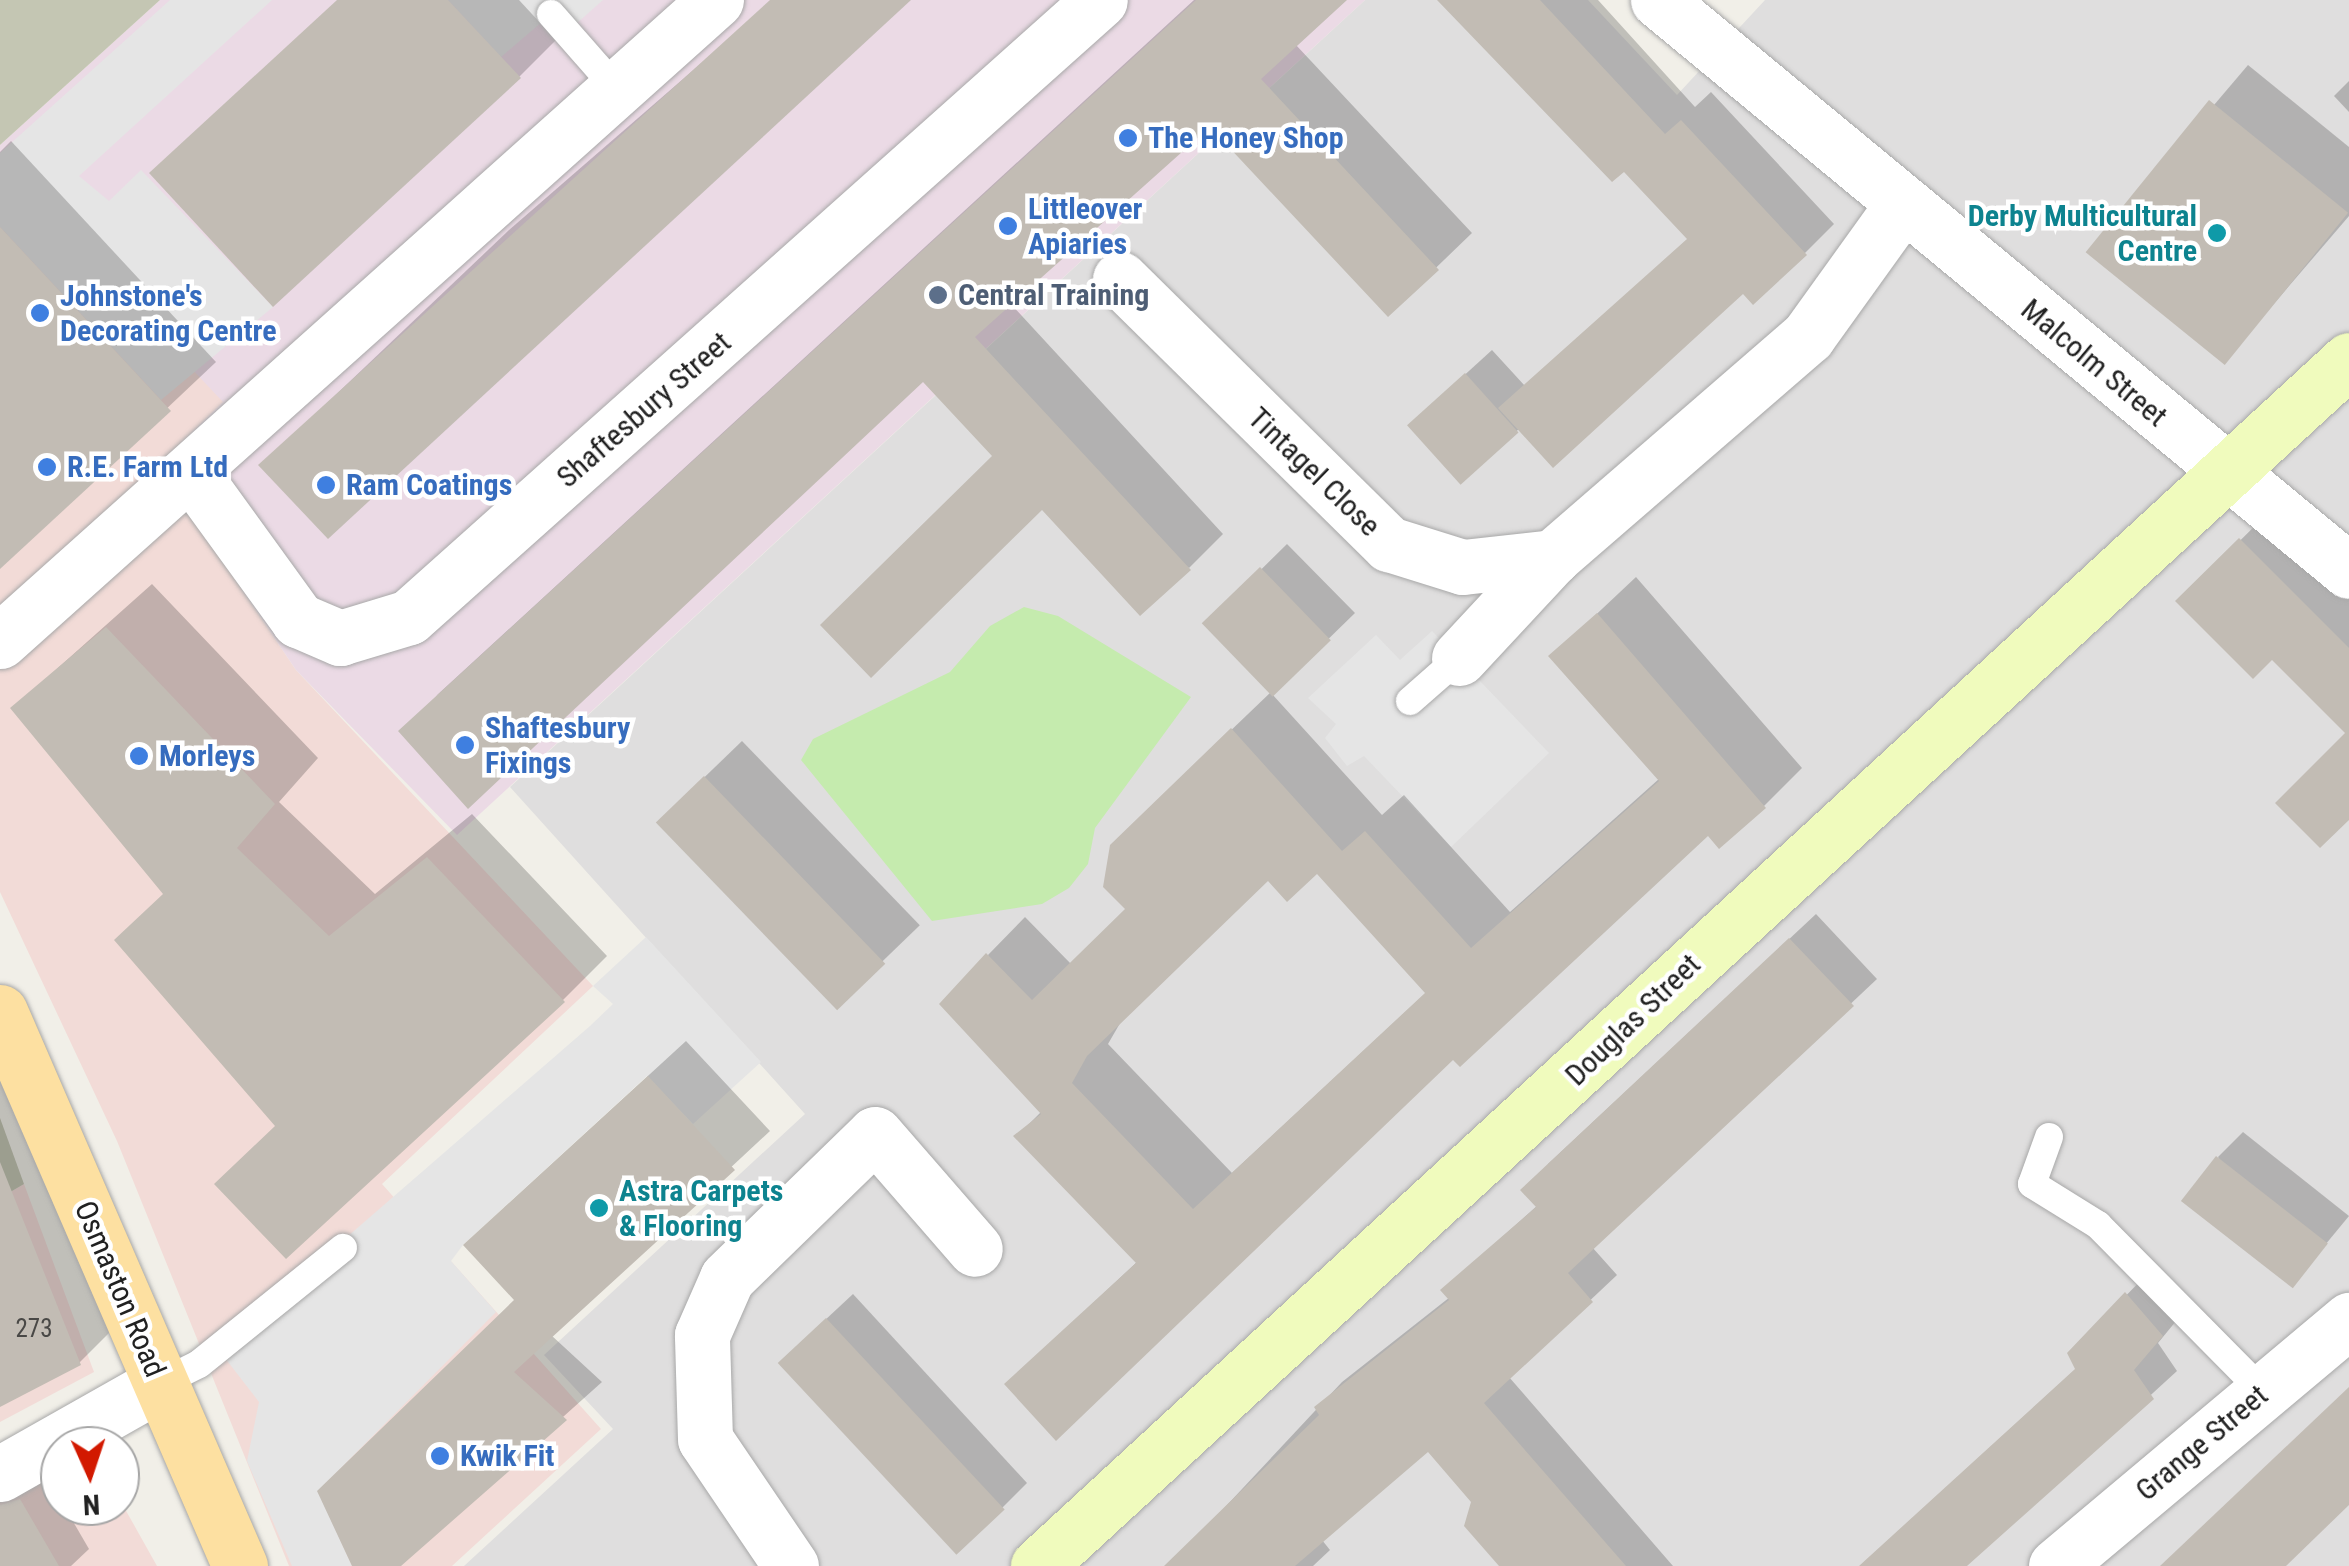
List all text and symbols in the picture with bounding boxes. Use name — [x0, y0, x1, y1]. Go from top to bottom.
place label: The Honey Shop — [1148, 120, 1344, 156]
marker: The Honey Shop — [1117, 127, 1139, 149]
place label: Littleover Apiaries — [1028, 191, 1142, 262]
place label: Derby Multicultural Centre — [1968, 198, 2197, 268]
marker: Littleover Apiaries — [997, 215, 1019, 237]
marker: Derby Multicultural Centre — [2206, 222, 2228, 244]
place label: Central Training — [958, 277, 1150, 313]
place label: Johnstone's Decorating Centre — [60, 278, 277, 348]
marker: Central Training — [927, 284, 949, 306]
street label: Malcolm Street — [2014, 292, 2174, 434]
marker: Johnstone's Decorating Centre — [29, 302, 51, 324]
street label: Shaftesbury Street — [550, 325, 738, 495]
street label: Tintagel Close — [1240, 400, 1388, 544]
place label: R.E. Farm Ltd — [67, 449, 228, 485]
marker: R.E. Farm Ltd — [36, 456, 58, 478]
place label: Ram Coatings — [346, 467, 512, 503]
marker: Ram Coatings — [315, 474, 337, 496]
place label: Shaftesbury Fixings — [485, 710, 630, 780]
marker: Shaftesbury Fixings — [454, 734, 476, 756]
place label: Morleys — [159, 738, 255, 774]
marker: Morleys — [128, 745, 150, 767]
street label: Douglas Street — [1558, 947, 1708, 1093]
place label: Astra Carpets & Flooring — [619, 1173, 783, 1244]
street label: Osmaston Road — [67, 1196, 173, 1382]
marker: Astra Carpets & Flooring — [588, 1197, 610, 1219]
house number: 273 — [15, 1314, 53, 1344]
street label: Grange Street — [2129, 1377, 2275, 1509]
north arrow — [40, 1426, 140, 1526]
place label: Kwik Fit — [460, 1438, 555, 1474]
marker: Kwik Fit — [429, 1445, 451, 1467]
text: N — [82, 1488, 101, 1521]

